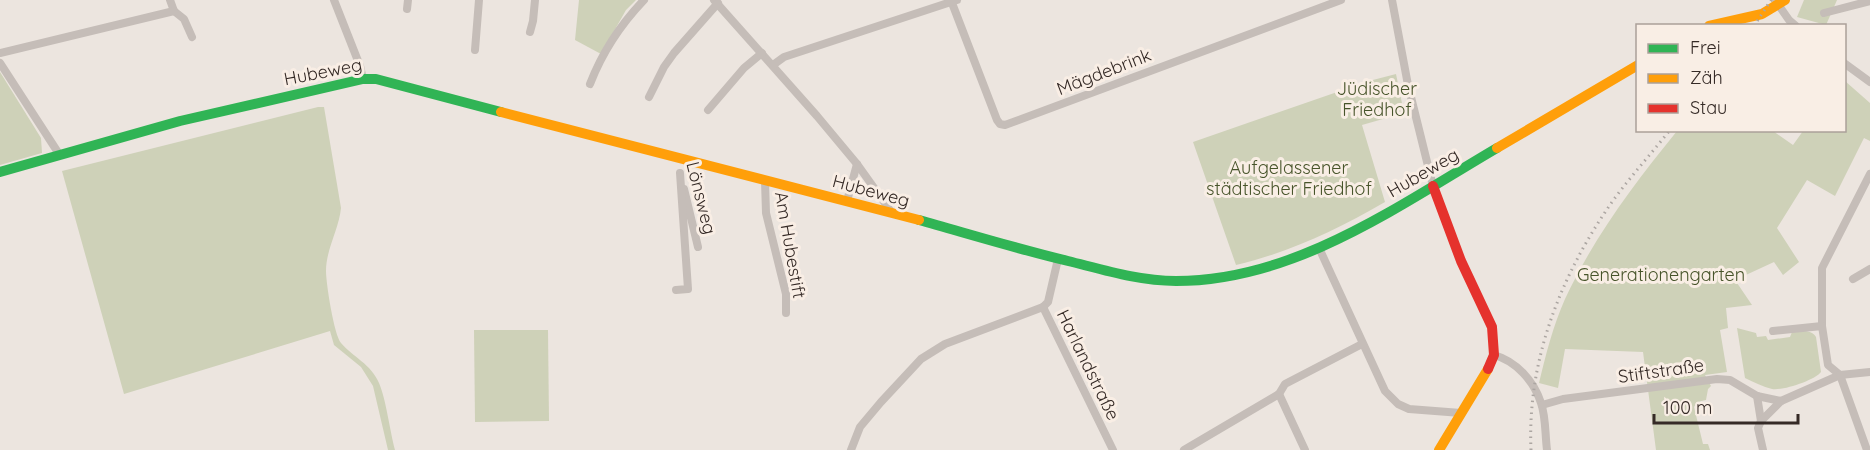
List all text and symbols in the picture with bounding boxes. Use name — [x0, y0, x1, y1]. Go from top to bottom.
legend — [1636, 24, 1846, 132]
text: Frei — [1690, 36, 1721, 59]
street label: Mägdebrink — [1053, 43, 1154, 100]
street label: Hubeweg — [282, 53, 364, 90]
text: Zäh — [1690, 66, 1723, 89]
park label: Jüdischer Friedhof — [1337, 77, 1417, 121]
text: Stau — [1690, 96, 1727, 119]
street label: Hubeweg — [1383, 143, 1463, 202]
park label: Aufgelassener städtischer Friedhof — [1206, 156, 1372, 200]
street label: Lönsweg — [681, 159, 722, 237]
street label: Hubeweg — [830, 169, 912, 212]
street label: Am Hubestift — [770, 190, 811, 300]
park label: Generationengarten — [1577, 263, 1745, 286]
street label: Harlandstraße — [1052, 306, 1125, 424]
street label: Stiftstraße — [1617, 353, 1705, 388]
scale bar — [1654, 387, 1798, 425]
text: 100 m — [1663, 396, 1712, 419]

